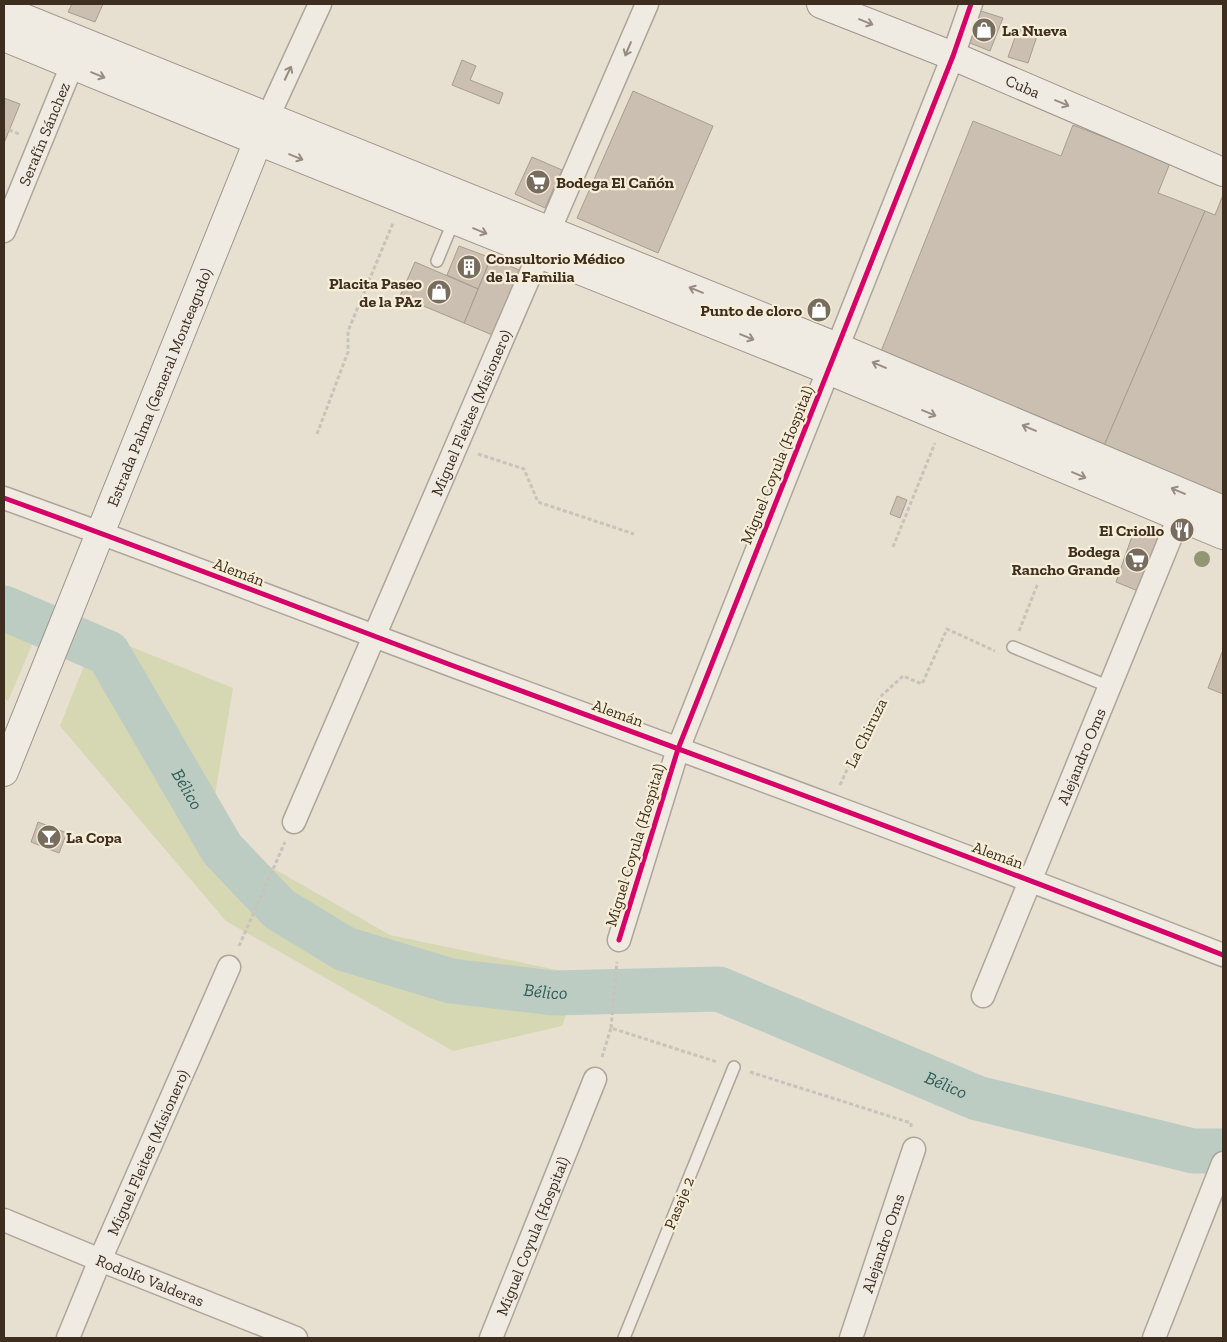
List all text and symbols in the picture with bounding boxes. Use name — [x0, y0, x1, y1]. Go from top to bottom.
shop icon: La Nueva — [971, 17, 997, 43]
one-way arrow — [858, 18, 873, 27]
place label: La Nueva — [1002, 21, 1067, 40]
one-way arrow — [622, 41, 631, 56]
one-way arrow — [283, 65, 293, 80]
street label: Cuba — [1003, 70, 1043, 102]
one-way arrow — [89, 71, 105, 80]
street label: Serafín Sánchez — [14, 79, 74, 189]
one-way arrow — [1054, 99, 1069, 109]
one-way arrow — [289, 153, 304, 162]
supermarket icon: Bodega El Cañón — [525, 169, 551, 195]
place label: Bodega El Cañón — [556, 173, 675, 192]
one-way arrow — [472, 226, 487, 236]
place label: Consultorio Médico de la Familia — [486, 249, 626, 286]
building icon: Consultorio Médico de la Familia — [456, 254, 482, 280]
street label: Estrada Palma (General Monteagudo) — [102, 265, 215, 509]
place label: Placita Paseo de la PAz — [329, 274, 423, 311]
shop icon: Placita Paseo de la PAz — [426, 279, 452, 305]
one-way arrow — [689, 285, 704, 295]
shop icon: Punto de cloro — [806, 297, 832, 323]
place label: Punto de cloro — [700, 301, 803, 320]
street label: Miguel Fleites (Misionero) — [426, 326, 515, 499]
one-way arrow — [739, 334, 754, 343]
one-way arrow — [872, 360, 887, 369]
street label: Miguel Coyula (Hospital) — [736, 383, 818, 547]
one-way arrow — [921, 408, 936, 418]
one-way arrow — [1021, 423, 1037, 432]
one-way arrow — [1071, 471, 1086, 481]
one-way arrow — [1171, 486, 1186, 495]
restaurant icon: El Criollo — [1169, 517, 1195, 543]
place label: El Criollo — [1099, 521, 1165, 540]
place label: Bodega Rancho Grande — [1012, 542, 1120, 579]
supermarket icon: Bodega Rancho Grande — [1124, 547, 1150, 573]
street label: Alemán — [211, 554, 268, 591]
street label: Alemán — [590, 695, 647, 731]
street label: La Chiruza — [841, 695, 891, 771]
street label: Alejandro Oms — [1053, 705, 1109, 808]
street label: Miguel Coyula (Hospital) — [601, 761, 669, 929]
water label: Bélico — [167, 765, 208, 814]
bar icon: La Copa — [36, 824, 62, 850]
place label: La Copa — [66, 828, 122, 847]
street label: Alemán — [970, 837, 1027, 873]
water label: Bélico — [523, 979, 568, 1004]
street label: Miguel Fleites (Misionero) — [103, 1066, 192, 1238]
water label: Bélico — [922, 1066, 971, 1104]
street label: Miguel Coyula (Hospital) — [492, 1154, 572, 1318]
street label: Pasaje 2 — [660, 1174, 698, 1232]
street label: Alejandro Oms — [857, 1191, 908, 1295]
street label: Rodolfo Valderas — [93, 1250, 207, 1310]

